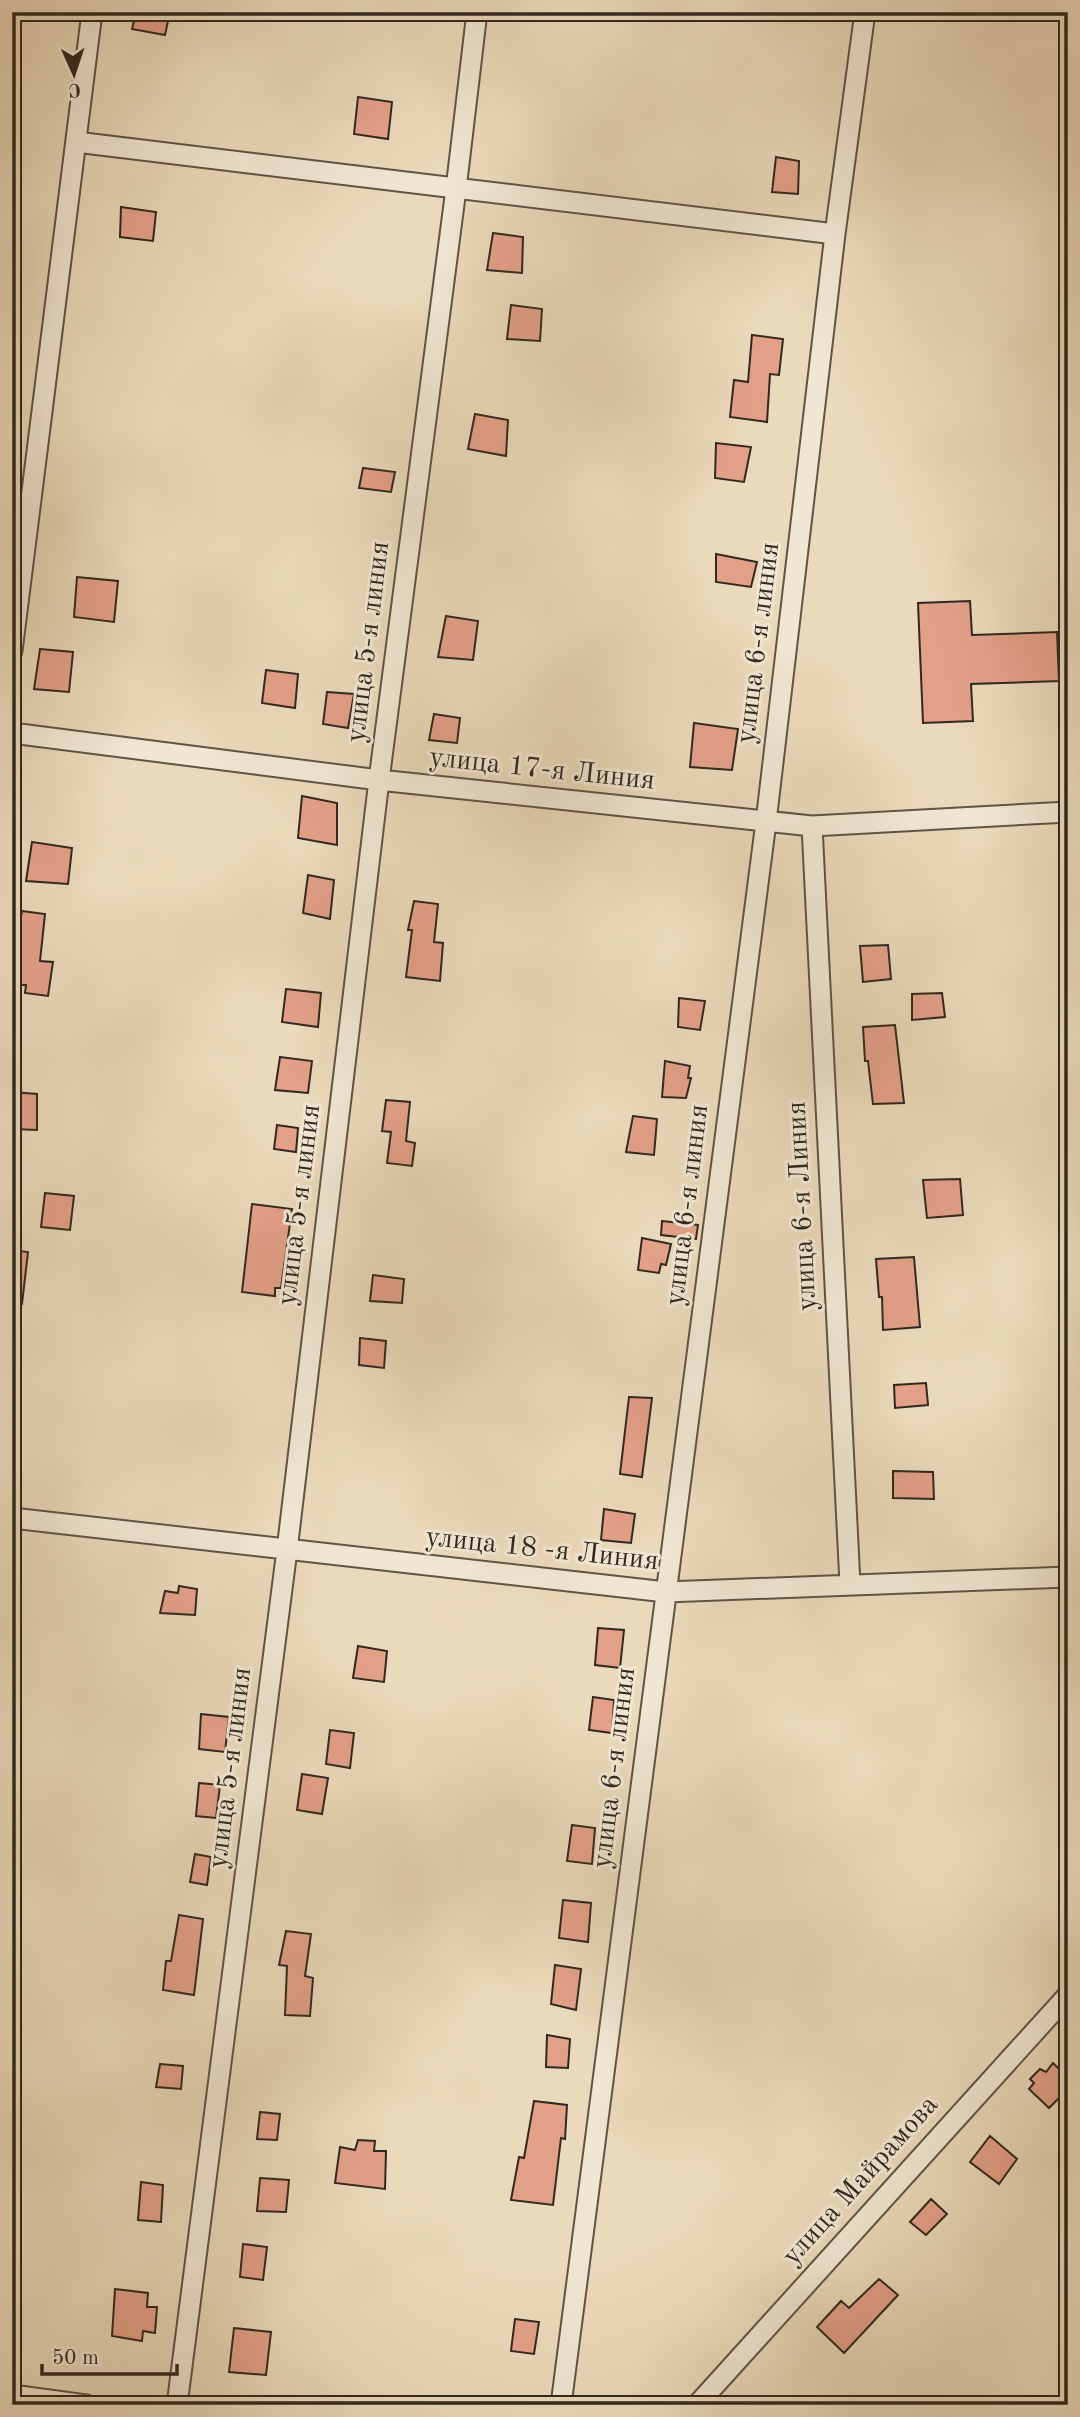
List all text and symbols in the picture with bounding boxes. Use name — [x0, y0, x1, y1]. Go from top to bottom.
north arrow — [38, 38, 108, 108]
text: С — [68, 79, 82, 98]
street label: улица 5-я линия — [343, 540, 395, 744]
street label: улица 6-я линия — [733, 541, 785, 745]
street label: улица 17-я Линия — [428, 744, 656, 796]
street label: улица 6-я Линия — [784, 1100, 822, 1312]
street label: улица 5-я линия — [274, 1103, 326, 1307]
street label: улица 6-я линия — [662, 1103, 714, 1307]
street label: улица 18 -я Линия — [424, 1524, 660, 1576]
street label: улица 5-я линия — [205, 1666, 257, 1870]
street label: улица 6-я линия — [589, 1666, 641, 1870]
street label: улица Майрамова — [778, 2091, 944, 2271]
scale bar — [42, 2333, 177, 2377]
text: 50 m — [52, 2348, 99, 2369]

